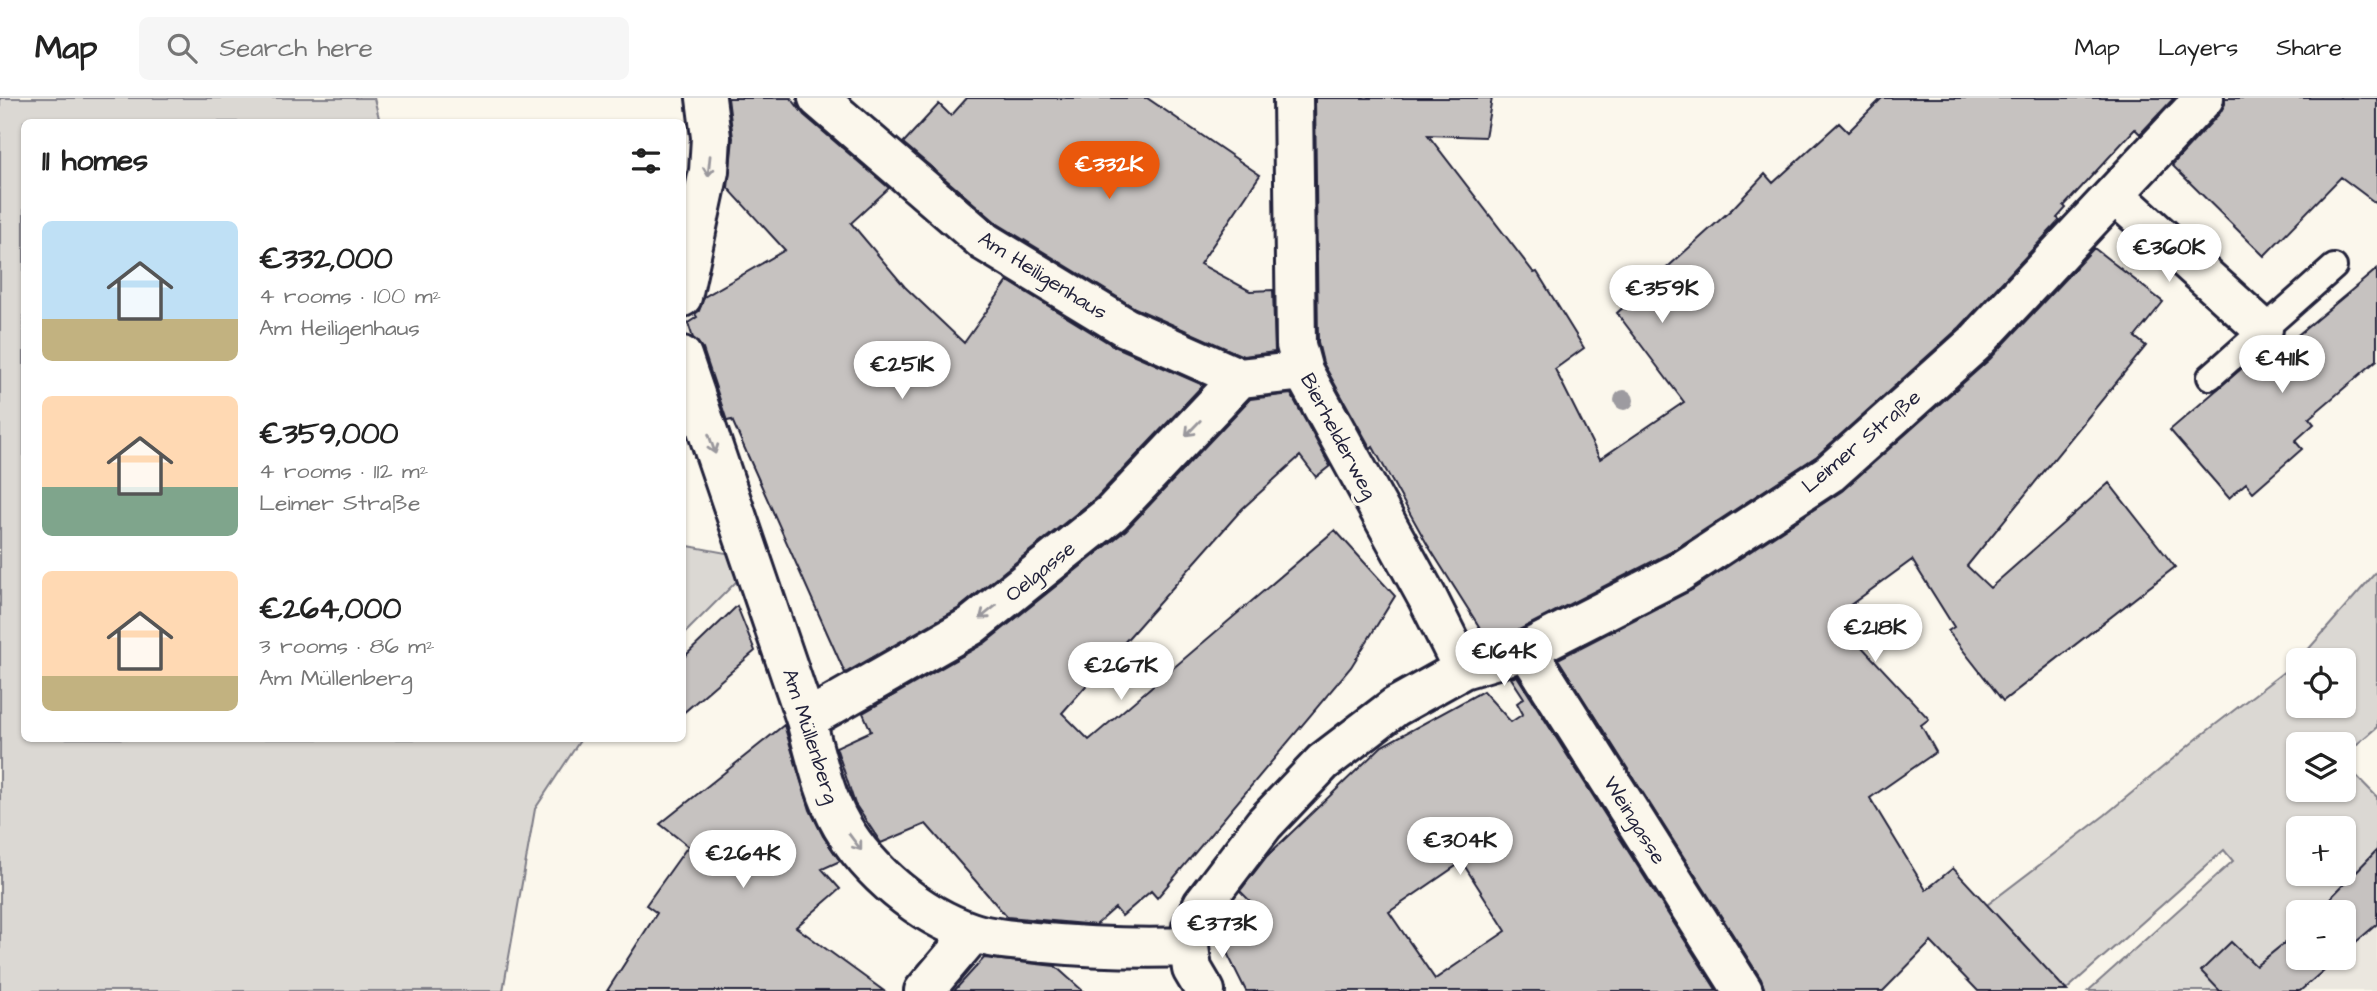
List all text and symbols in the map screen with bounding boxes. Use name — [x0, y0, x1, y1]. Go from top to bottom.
search box — [139, 17, 629, 80]
text: Map — [35, 25, 97, 71]
icon: search — [163, 29, 201, 67]
text: Search here — [219, 30, 373, 66]
text: Map — [2075, 31, 2120, 65]
text: Layers — [2158, 31, 2238, 65]
text: Share — [2276, 31, 2342, 65]
text: 11 homes — [42, 140, 148, 182]
pin: €332K — [1060, 141, 1158, 201]
icon: filters — [627, 142, 665, 180]
text: €332K — [1075, 148, 1143, 180]
one-way arrow — [702, 154, 715, 177]
street label: Am Heiligenhaus — [972, 224, 1113, 328]
pin: €360K — [2120, 225, 2218, 284]
text: €360K — [2133, 231, 2205, 263]
text: €332,000 — [259, 238, 393, 280]
icon: home — [98, 249, 182, 333]
pin: €359K — [1613, 266, 1711, 325]
text: €359K — [1625, 272, 1699, 304]
text: 4 rooms · 100 m² — [259, 280, 441, 312]
text: Am Heiligenhaus — [259, 312, 420, 344]
pin: €411K — [2233, 336, 2331, 395]
pin: €251K — [853, 342, 951, 401]
text: €411K — [2255, 342, 2309, 374]
text: €251K — [870, 348, 934, 380]
street label: Bierhelderweg — [1291, 368, 1384, 505]
street label: Leimer Straße — [1796, 383, 1927, 500]
text: €359,000 — [259, 413, 399, 455]
one-way arrow — [1185, 419, 1202, 436]
icon: home — [98, 424, 182, 508]
one-way arrow — [707, 433, 719, 455]
text: 4 rooms · 112 m² — [259, 455, 428, 487]
text: Leimer Straße — [259, 487, 420, 519]
street label: Oelgasse — [999, 534, 1083, 610]
text: €264,000 — [259, 588, 401, 630]
icon: home — [98, 599, 182, 683]
pin: €218K — [1826, 604, 1924, 664]
one-way arrow — [980, 605, 998, 620]
text: €218K — [1843, 611, 1907, 643]
pin: €164K — [1455, 628, 1553, 688]
text: 3 rooms · 86 m² — [259, 630, 435, 662]
text: €164K — [1471, 635, 1537, 667]
pin: €267K — [1072, 642, 1170, 702]
map controls — [2286, 648, 2356, 970]
button: locate — [2286, 648, 2356, 718]
text: €267K — [1084, 649, 1158, 681]
text: Am Müllenberg — [259, 662, 413, 694]
street label: Am Müllenberg — [773, 665, 846, 808]
button: layers — [2286, 732, 2356, 802]
street label: Weingasse — [1594, 771, 1673, 871]
button: + — [2286, 816, 2356, 886]
pin: €304K — [1411, 818, 1509, 877]
text: €304K — [1423, 824, 1497, 856]
pin: €264K — [694, 830, 792, 890]
one-way arrow — [847, 832, 862, 851]
text: €264K — [705, 837, 781, 869]
pin: €373K — [1173, 900, 1271, 960]
button: − — [2286, 900, 2356, 970]
text: €373K — [1187, 907, 1257, 939]

